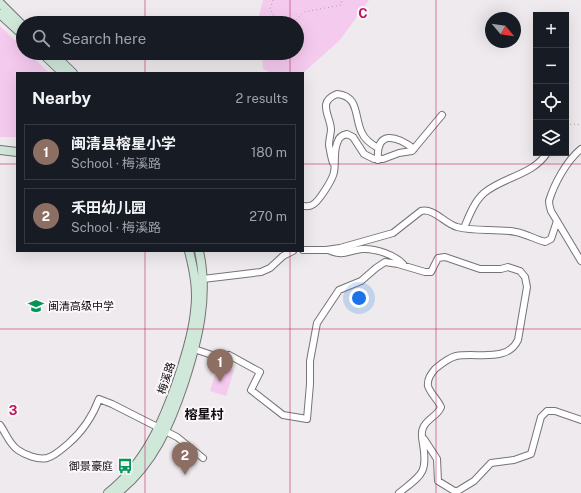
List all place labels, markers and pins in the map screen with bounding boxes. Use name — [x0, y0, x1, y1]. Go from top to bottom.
school or university icon: 闽清高级中学 — [27, 297, 45, 315]
place label: 闽清高级中学 — [48, 300, 114, 312]
pin: 1 — [207, 349, 233, 382]
pin: 2 — [172, 442, 198, 475]
bus stop icon: 御景豪庭 — [116, 457, 134, 475]
place label: 御景豪庭 — [68, 460, 113, 472]

